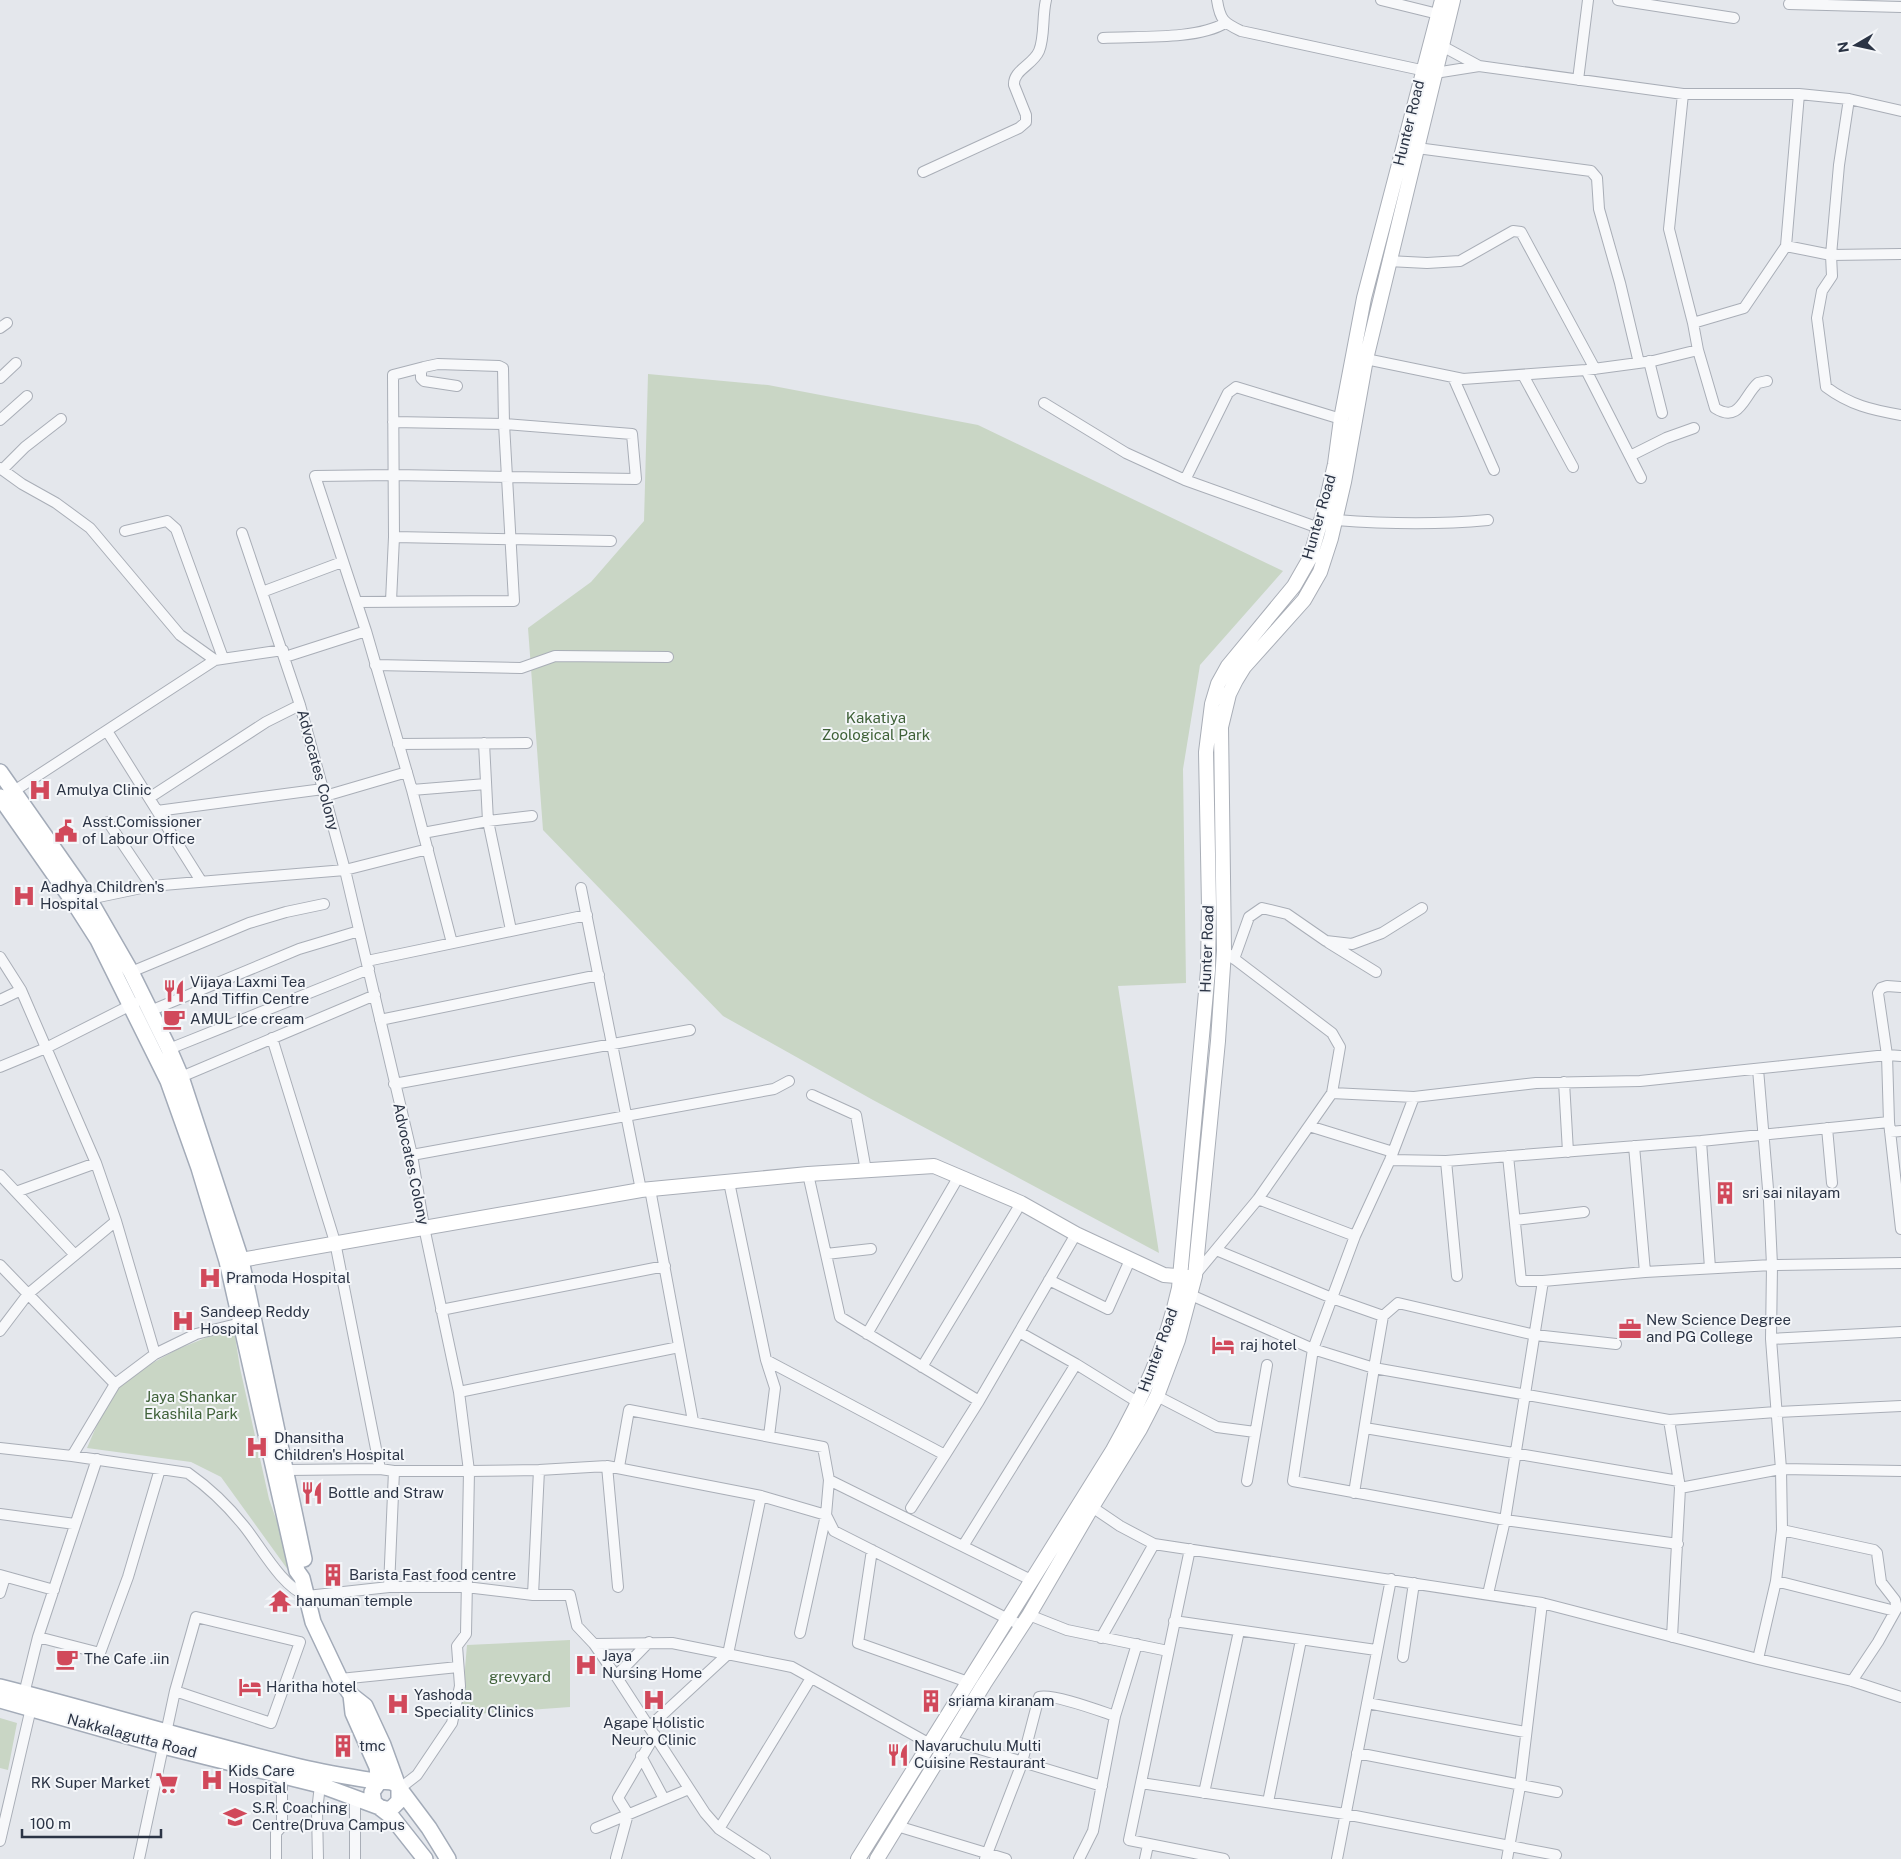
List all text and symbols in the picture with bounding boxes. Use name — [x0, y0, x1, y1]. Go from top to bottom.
north arrow — [1831, 20, 1881, 70]
text: N — [1834, 40, 1852, 54]
street label: Hunter Road — [1390, 78, 1427, 168]
street label: Hunter Road — [1298, 472, 1339, 561]
street label: Advocates Colony — [294, 708, 343, 832]
park label: Kakatiya Zoological Park — [822, 709, 930, 743]
hospital icon: Amulya Clinic — [27, 777, 53, 803]
place label: Amulya Clinic — [56, 781, 152, 798]
place label: Asst.Comissioner of Labour Office — [82, 813, 202, 847]
public building icon: Asst.Comissioner of Labour Office — [53, 818, 79, 844]
place label: Aadhya Children's Hospital — [40, 878, 164, 912]
hospital icon: Aadhya Children's Hospital — [11, 883, 37, 909]
street label: Hunter Road — [1196, 905, 1217, 993]
place label: Vijaya Laxmi Tea And Tiffin Centre — [190, 973, 309, 1007]
restaurant icon: Vijaya Laxmi Tea And Tiffin Centre — [161, 978, 187, 1004]
cafe icon: AMUL Ice cream — [161, 1006, 187, 1032]
place label: AMUL Ice cream — [190, 1010, 304, 1027]
street label: Advocates Colony — [390, 1101, 433, 1227]
building icon: sri sai nilayam — [1712, 1180, 1738, 1206]
place label: sri sai nilayam — [1742, 1184, 1840, 1201]
hospital icon: Pramoda Hospital — [197, 1265, 223, 1291]
place label: Pramoda Hospital — [226, 1269, 350, 1286]
place label: Sandeep Reddy Hospital — [200, 1303, 310, 1337]
street label: Hunter Road — [1135, 1306, 1181, 1394]
hospital icon: Sandeep Reddy Hospital — [170, 1308, 196, 1334]
place label: New Science Degree and PG College — [1646, 1311, 1791, 1345]
office icon: New Science Degree and PG College — [1617, 1316, 1643, 1342]
hotel icon: raj hotel — [1210, 1332, 1236, 1358]
place label: raj hotel — [1240, 1336, 1297, 1353]
park label: Jaya Shankar Ekashila Park — [144, 1388, 238, 1422]
place label: Dhansitha Children's Hospital — [274, 1429, 405, 1463]
hospital icon: Dhansitha Children's Hospital — [244, 1434, 270, 1460]
restaurant icon: Bottle and Straw — [299, 1480, 325, 1506]
place label: Bottle and Straw — [328, 1484, 444, 1501]
building icon: Barista Fast food centre — [320, 1562, 346, 1588]
place label: Barista Fast food centre — [349, 1566, 516, 1583]
temple icon: hanuman temple — [267, 1588, 293, 1614]
place label: hanuman temple — [296, 1592, 413, 1609]
cafe icon: The Cafe .iin — [54, 1646, 80, 1672]
place label: Jaya Nursing Home — [602, 1647, 702, 1681]
place label: The Cafe .iin — [84, 1650, 169, 1667]
hospital icon: Jaya Nursing Home — [573, 1652, 599, 1678]
park label: grevyard — [489, 1668, 551, 1685]
hotel icon: Haritha hotel — [237, 1674, 263, 1700]
place label: Haritha hotel — [266, 1678, 357, 1695]
place label: Yashoda Speciality Clinics — [414, 1686, 534, 1720]
hospital icon: Agape Holistic Neuro Clinic — [641, 1687, 667, 1713]
building icon: sriama kiranam — [918, 1688, 944, 1714]
hospital icon: Yashoda Speciality Clinics — [385, 1691, 411, 1717]
place label: sriama kiranam — [948, 1692, 1054, 1709]
street label: Nakkalagutta Road — [65, 1710, 199, 1761]
place label: Agape Holistic Neuro Clinic — [603, 1714, 705, 1748]
building icon: tmc — [330, 1733, 356, 1759]
place label: tmc — [359, 1737, 386, 1754]
place label: Navaruchulu Multi Cuisine Restaurant — [914, 1737, 1046, 1771]
restaurant icon: Navaruchulu Multi Cuisine Restaurant — [885, 1742, 911, 1768]
place label: Kids Care Hospital — [228, 1762, 295, 1796]
hospital icon: Kids Care Hospital — [199, 1767, 225, 1793]
supermarket icon: RK Super Market — [154, 1770, 180, 1796]
place label: RK Super Market — [31, 1774, 150, 1791]
place label: S.R. Coaching Centre(Druva Campus — [252, 1799, 405, 1833]
school or university icon: S.R. Coaching Centre(Druva Campus — [222, 1804, 248, 1830]
scale bar — [22, 1806, 161, 1838]
text: 100 m — [30, 1815, 71, 1832]

